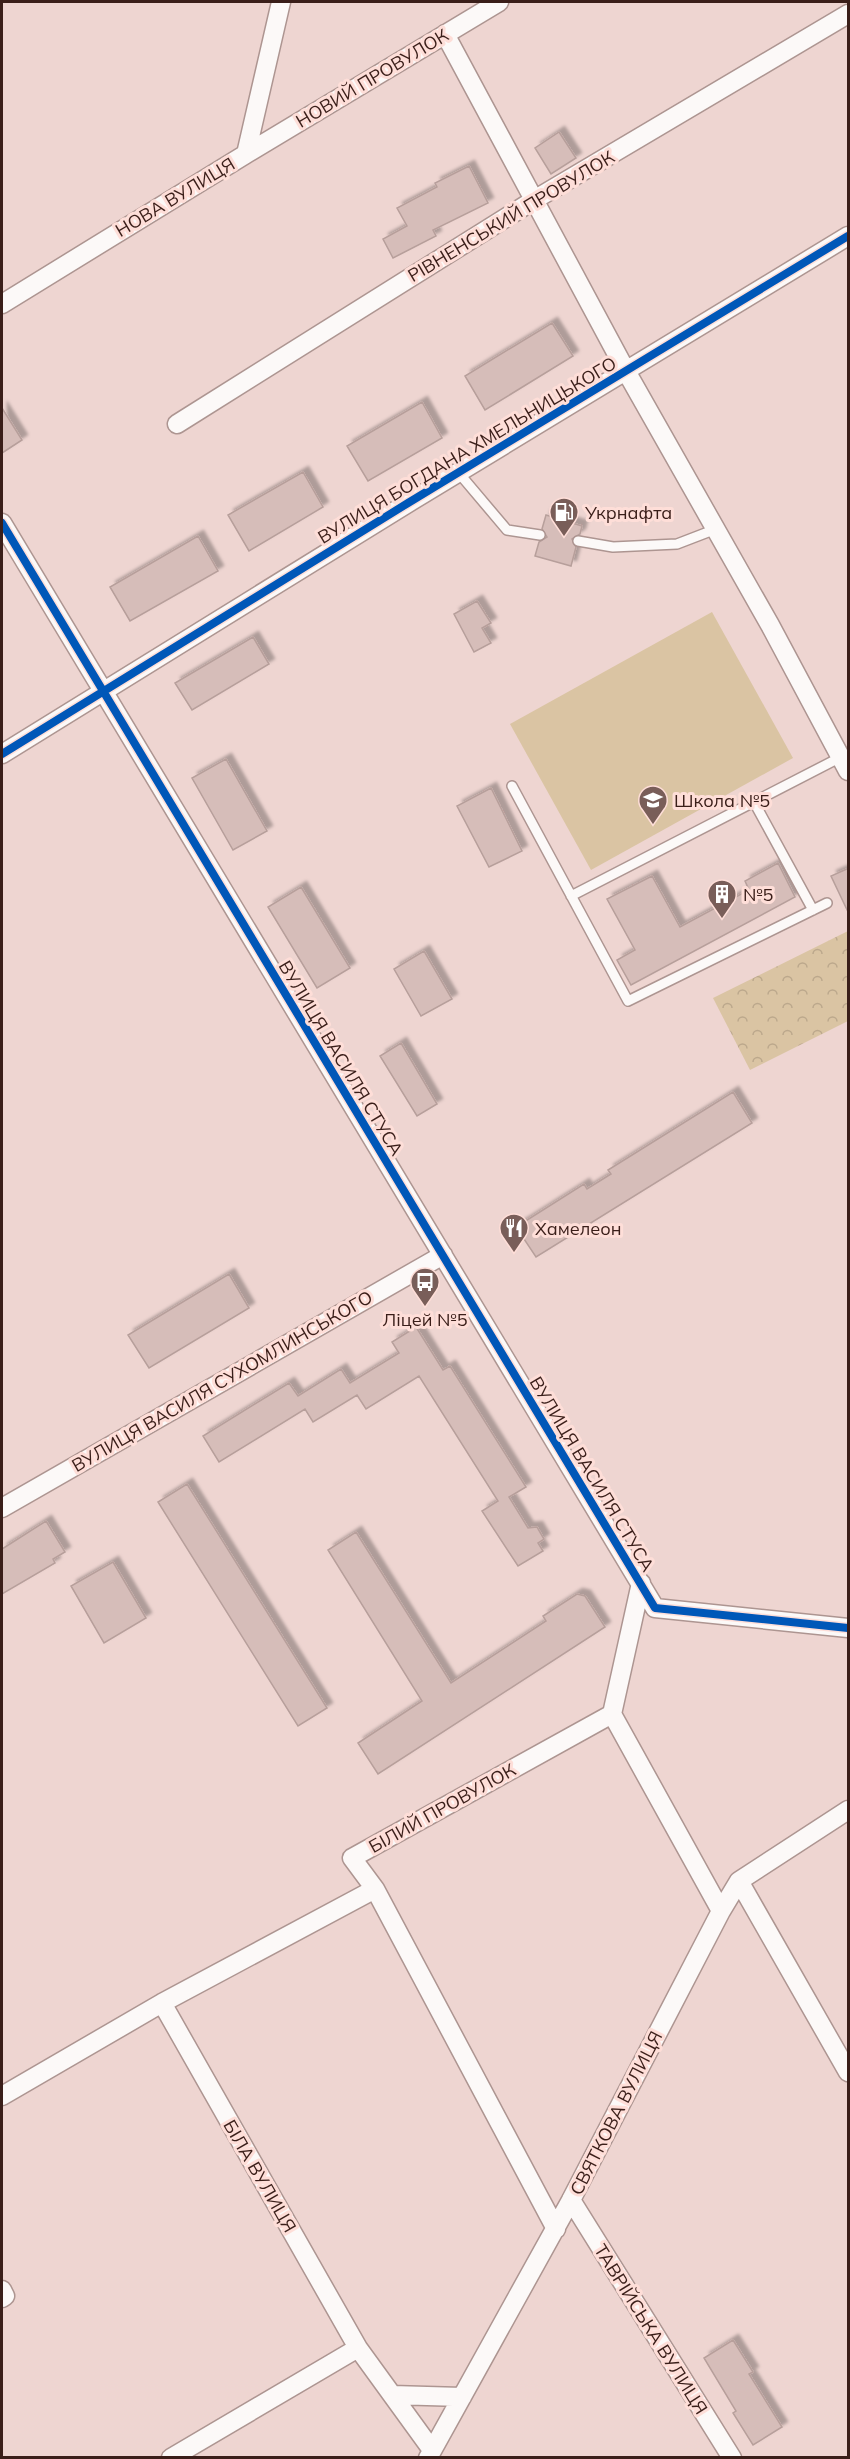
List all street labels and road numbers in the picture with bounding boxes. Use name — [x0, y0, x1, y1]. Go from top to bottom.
street label: НОВИЙ ПРОВУЛОК — [292, 23, 453, 133]
street label: РІВНЕНСЬКИЙ ПРОВУЛОК — [404, 145, 619, 287]
street label: НОВА ВУЛИЦЯ — [111, 152, 239, 242]
street label: ВУЛИЦЯ БОГДАНА ХМЕЛЬНИЦЬКОГО — [314, 351, 620, 549]
street label: ВУЛИЦЯ ВАСИЛЯ СТУСА — [274, 956, 408, 1160]
street label: ВУЛИЦЯ ВАСИЛЯ СУХОМЛИНСЬКОГО — [68, 1285, 376, 1477]
street label: ВУЛИЦЯ ВАСИЛЯ СТУСА — [525, 1372, 659, 1576]
street label: БІЛИЙ ПРОВУЛОК — [365, 1758, 520, 1858]
street label: СВЯТКОВА ВУЛИЦЯ — [565, 2027, 667, 2199]
street label: БІЛА ВУЛИЦЯ — [219, 2116, 301, 2236]
street label: ТАВРІЙСЬКА ВУЛИЦЯ — [589, 2240, 713, 2418]

